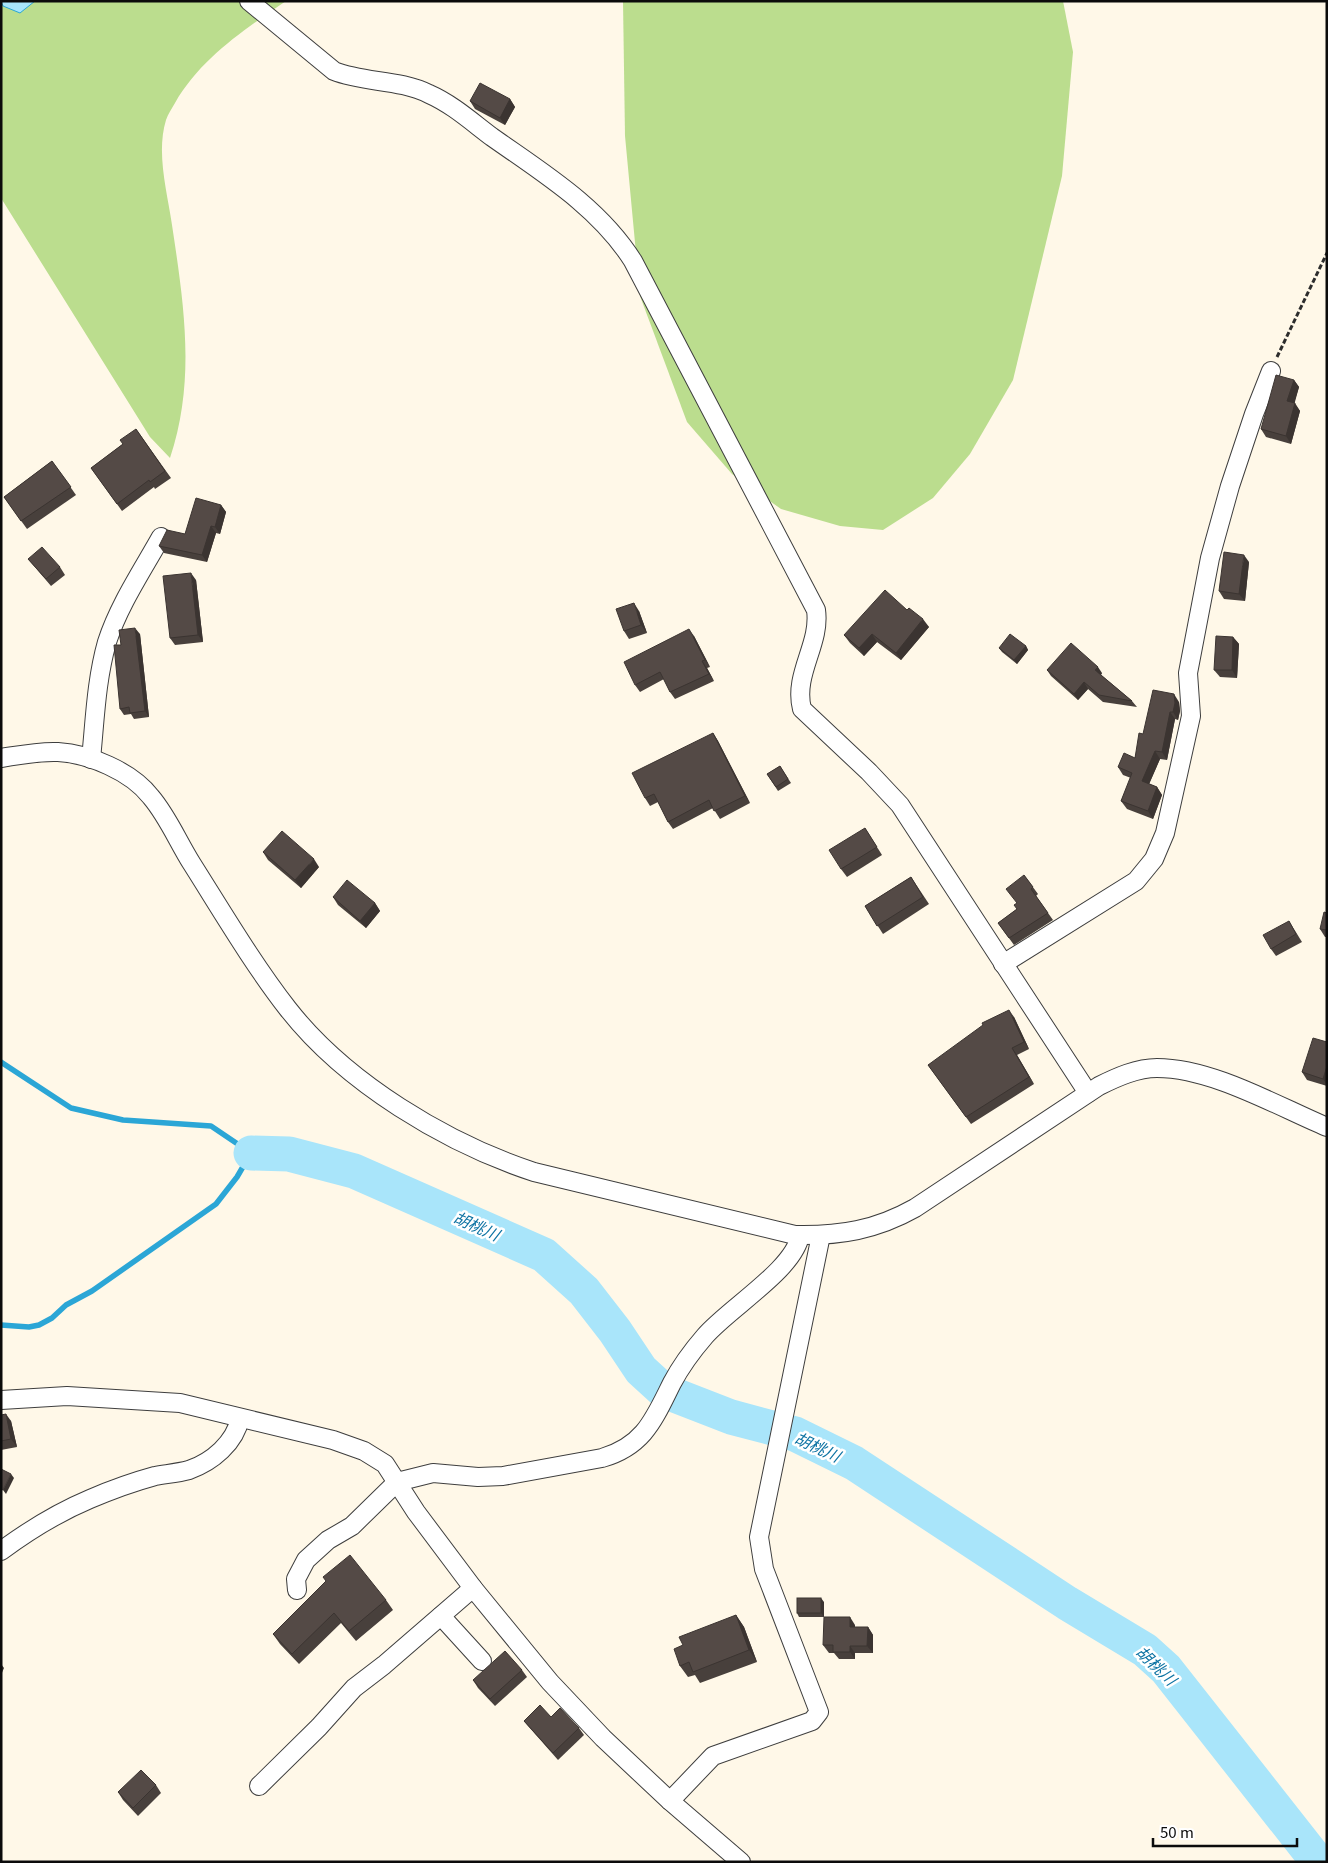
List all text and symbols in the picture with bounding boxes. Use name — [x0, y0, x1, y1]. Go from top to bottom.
water label: 胡桃川 — [450, 1204, 506, 1247]
water label: 胡桃川 — [791, 1425, 847, 1468]
water label: 胡桃川 — [1131, 1640, 1184, 1692]
scale bar — [1153, 1816, 1297, 1848]
text: 50 m — [1160, 1821, 1194, 1842]

